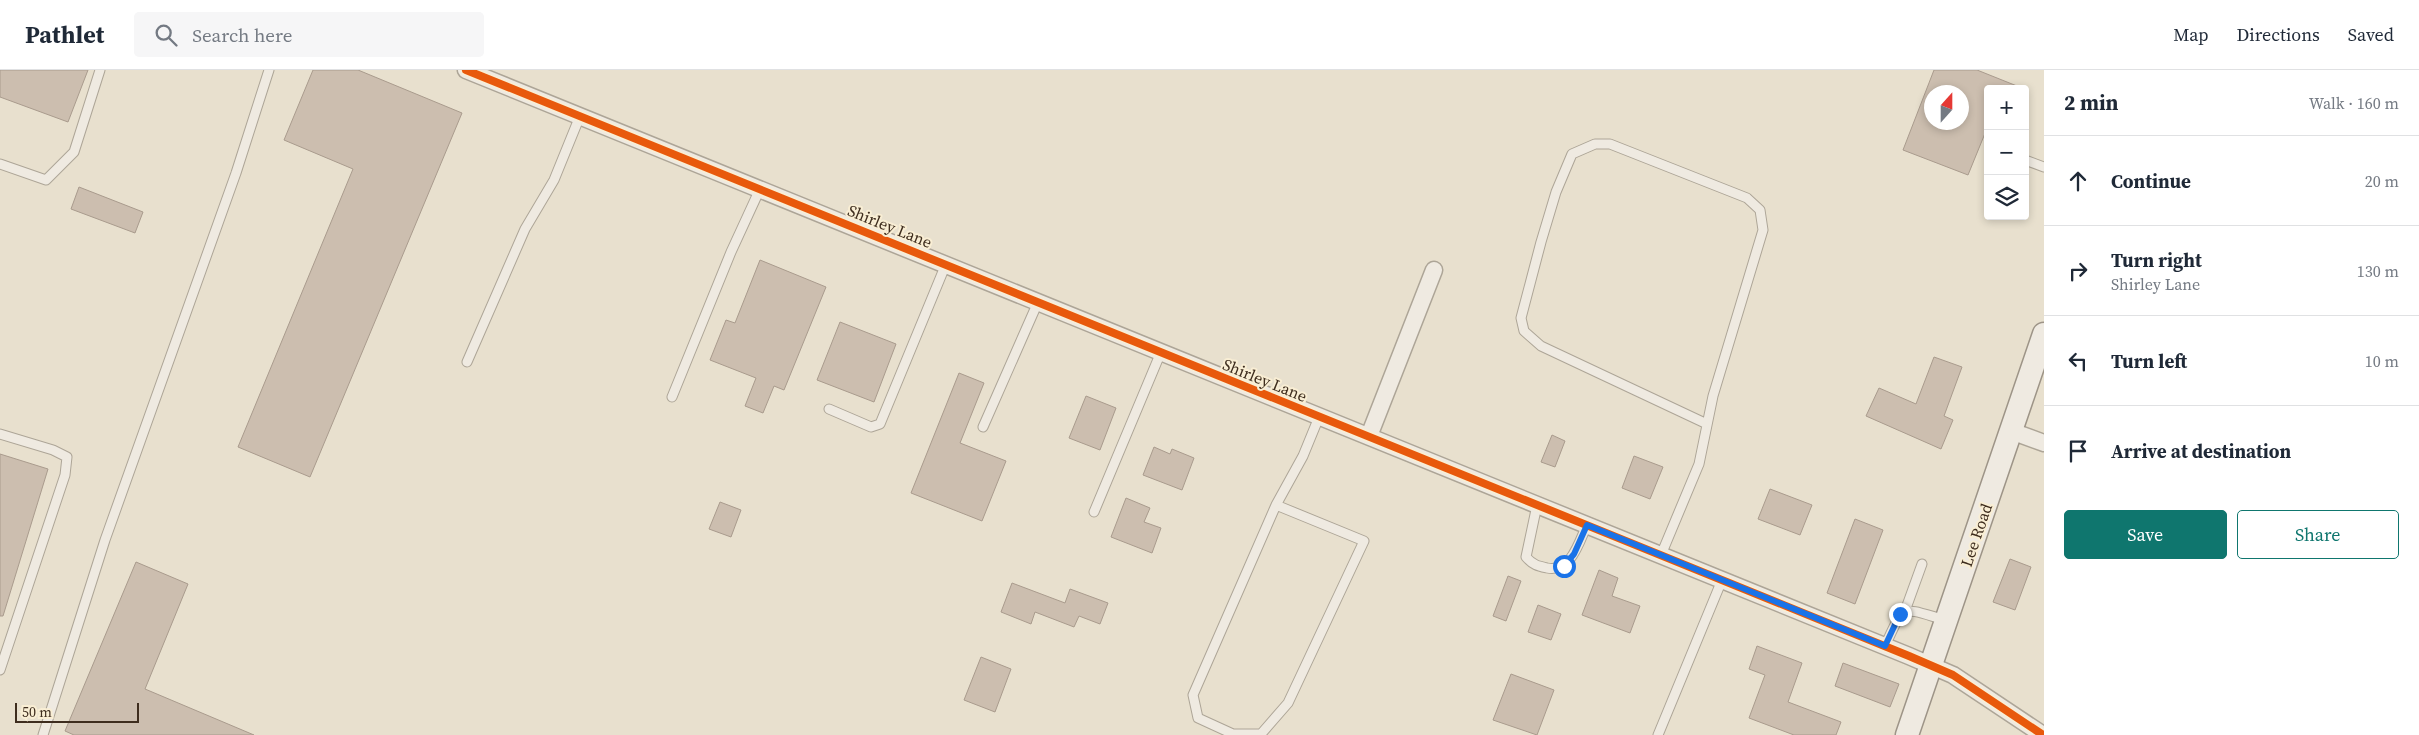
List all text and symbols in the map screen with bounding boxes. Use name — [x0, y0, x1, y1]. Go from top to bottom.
search box — [134, 12, 484, 57]
text: Pathlet — [25, 18, 104, 51]
icon: search — [152, 21, 180, 49]
text: Search here — [192, 22, 293, 48]
text: Map — [2173, 22, 2209, 47]
text: Directions — [2237, 22, 2320, 47]
text: Saved — [2348, 22, 2394, 47]
north arrow — [1924, 85, 1969, 130]
map controls — [1984, 85, 2029, 220]
button: + — [1984, 85, 2029, 130]
text: 2 min — [2064, 88, 2119, 117]
text: Walk · 160 m — [2309, 92, 2399, 114]
button: − — [1984, 130, 2029, 175]
icon: ahead — [2064, 167, 2092, 195]
text: Continue — [2111, 168, 2191, 194]
text: 20 m — [2365, 170, 2399, 192]
button: layers — [1984, 175, 2029, 220]
street label: Shirley Lane — [845, 199, 935, 253]
text: Turn right — [2111, 247, 2202, 273]
icon: right — [2064, 257, 2092, 285]
text: 130 m — [2357, 260, 2399, 282]
text: Shirley Lane — [2111, 273, 2200, 295]
icon: left — [2064, 347, 2092, 375]
text: Turn left — [2111, 348, 2187, 374]
text: 10 m — [2365, 350, 2399, 372]
street label: Shirley Lane — [1220, 353, 1310, 407]
icon: arrive — [2064, 437, 2092, 465]
text: Arrive at destination — [2111, 438, 2291, 464]
street label: Lee Road — [1955, 500, 1997, 570]
button: Save — [2064, 510, 2227, 559]
button: Share — [2237, 510, 2399, 559]
route start — [1553, 555, 1576, 578]
route end — [1889, 603, 1912, 626]
scale bar — [15, 700, 139, 723]
text: 50 m — [22, 702, 52, 722]

